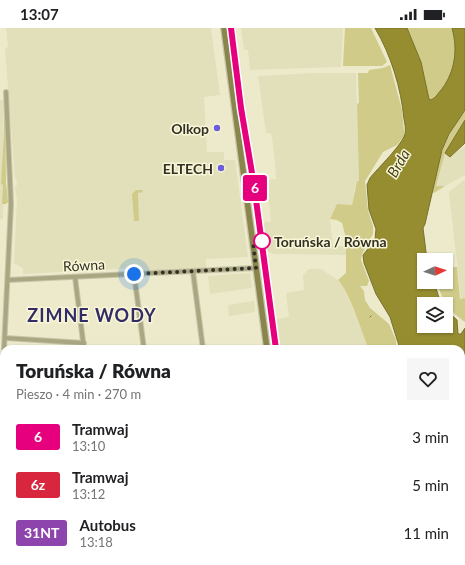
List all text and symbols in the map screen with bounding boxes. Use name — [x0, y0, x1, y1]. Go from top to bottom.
text: 13:07 — [20, 5, 59, 23]
place label: Olkop — [171, 120, 209, 137]
marker: Olkop — [212, 123, 222, 133]
water label: Brda — [383, 146, 413, 180]
place label: ELTECH — [163, 160, 213, 177]
marker: ELTECH — [216, 163, 226, 173]
line badge: 6 — [242, 175, 268, 201]
text: 6 — [251, 179, 259, 196]
marker: Toruńska / Równa — [253, 232, 271, 250]
place label: Toruńska / Równa — [274, 233, 387, 250]
north arrow — [417, 253, 453, 289]
map controls — [417, 253, 453, 333]
street label: Równa — [63, 255, 105, 275]
your location — [124, 264, 144, 284]
button: layers — [417, 297, 453, 333]
district label: ZIMNE WODY — [27, 304, 157, 326]
button: heart — [407, 358, 449, 400]
text: Toruńska / Równa — [16, 359, 171, 382]
text: Pieszo · 4 min · 270 m — [16, 386, 141, 402]
text: Tramwaj — [72, 420, 128, 438]
text: 6 — [34, 428, 42, 445]
text: 3 min — [412, 428, 449, 446]
text: 13:10 — [72, 438, 105, 454]
text: Tramwaj — [72, 468, 128, 486]
text: 6z — [31, 476, 45, 493]
text: 5 min — [412, 476, 449, 494]
text: 13:12 — [72, 486, 105, 502]
text: Autobus — [79, 516, 136, 534]
text: 31NT — [24, 524, 59, 541]
text: 11 min — [403, 524, 449, 542]
text: 13:18 — [79, 534, 113, 550]

